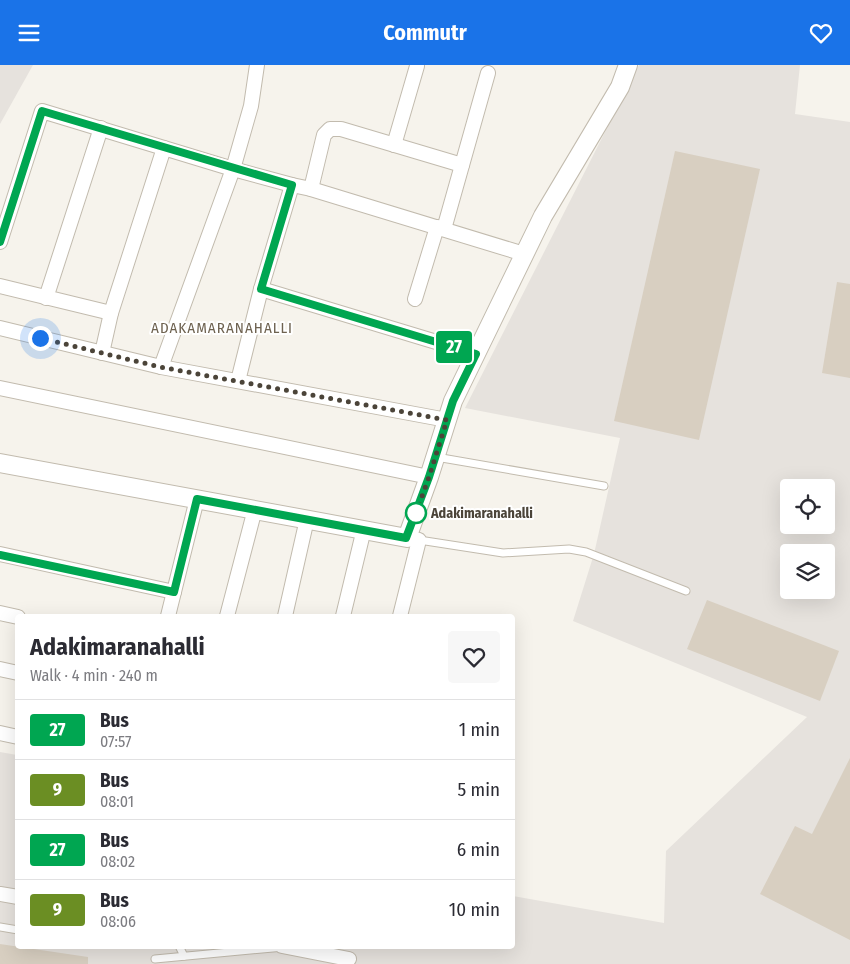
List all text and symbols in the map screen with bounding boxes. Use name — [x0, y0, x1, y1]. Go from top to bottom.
icon: menu — [15, 19, 43, 47]
text: Commutr — [383, 19, 467, 46]
icon: heart — [807, 19, 835, 47]
district label: ADAKAMARANAHALLI — [151, 319, 293, 337]
your location — [28, 326, 53, 351]
line badge: 27 — [432, 331, 476, 363]
text: 27 — [446, 336, 462, 358]
map controls — [780, 479, 835, 599]
button: locate — [780, 479, 835, 534]
marker: Adakimaranahalli — [405, 502, 427, 524]
place label: Adakimaranahalli — [430, 505, 533, 522]
button: layers — [780, 544, 835, 599]
button: heart — [448, 631, 500, 683]
text: Adakimaranahalli — [30, 633, 205, 661]
text: Walk · 4 min · 240 m — [30, 666, 158, 685]
text: Bus — [100, 709, 129, 732]
text: 1 min — [459, 718, 500, 741]
text: 27 — [50, 719, 65, 741]
text: 07:57 — [100, 732, 131, 751]
text: Bus — [100, 769, 129, 792]
text: 5 min — [457, 778, 500, 801]
text: 9 — [53, 779, 62, 801]
text: 08:01 — [100, 792, 134, 811]
text: Bus — [100, 829, 129, 852]
text: 6 min — [457, 838, 500, 861]
text: 27 — [50, 839, 65, 861]
text: 08:02 — [100, 852, 135, 871]
text: Bus — [100, 889, 129, 912]
text: 10 min — [449, 898, 500, 921]
text: 9 — [53, 899, 62, 921]
text: 08:06 — [100, 912, 136, 931]

